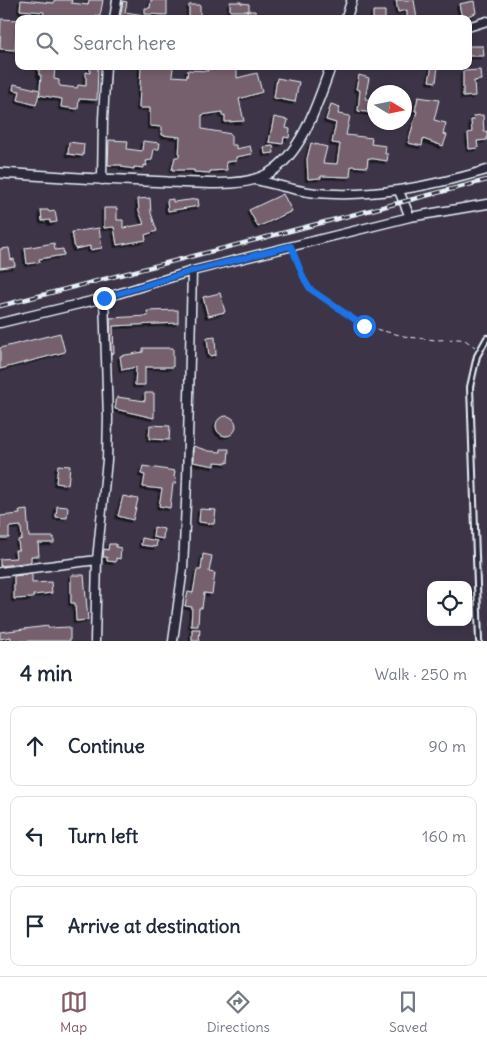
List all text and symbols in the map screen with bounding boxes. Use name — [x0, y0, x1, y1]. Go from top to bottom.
search box — [15, 15, 472, 70]
icon: search — [33, 29, 61, 57]
text: Search here — [73, 31, 176, 55]
north arrow — [367, 85, 412, 130]
route end — [93, 287, 116, 310]
route start — [353, 315, 376, 338]
map controls — [427, 581, 472, 626]
button: locate — [427, 581, 472, 626]
text: 4 min — [20, 660, 72, 687]
text: Walk · 250 m — [375, 664, 467, 684]
icon: ahead — [21, 732, 49, 760]
text: Continue — [68, 734, 145, 758]
text: 90 m — [428, 736, 466, 756]
icon: left — [21, 822, 49, 850]
text: Turn left — [68, 824, 138, 848]
text: 160 m — [422, 826, 466, 846]
icon: arrive — [21, 912, 49, 940]
text: Arrive at destination — [68, 914, 241, 938]
tab: Map — [60, 988, 88, 1036]
tab: Directions — [207, 988, 270, 1036]
tab: Saved — [389, 988, 427, 1036]

